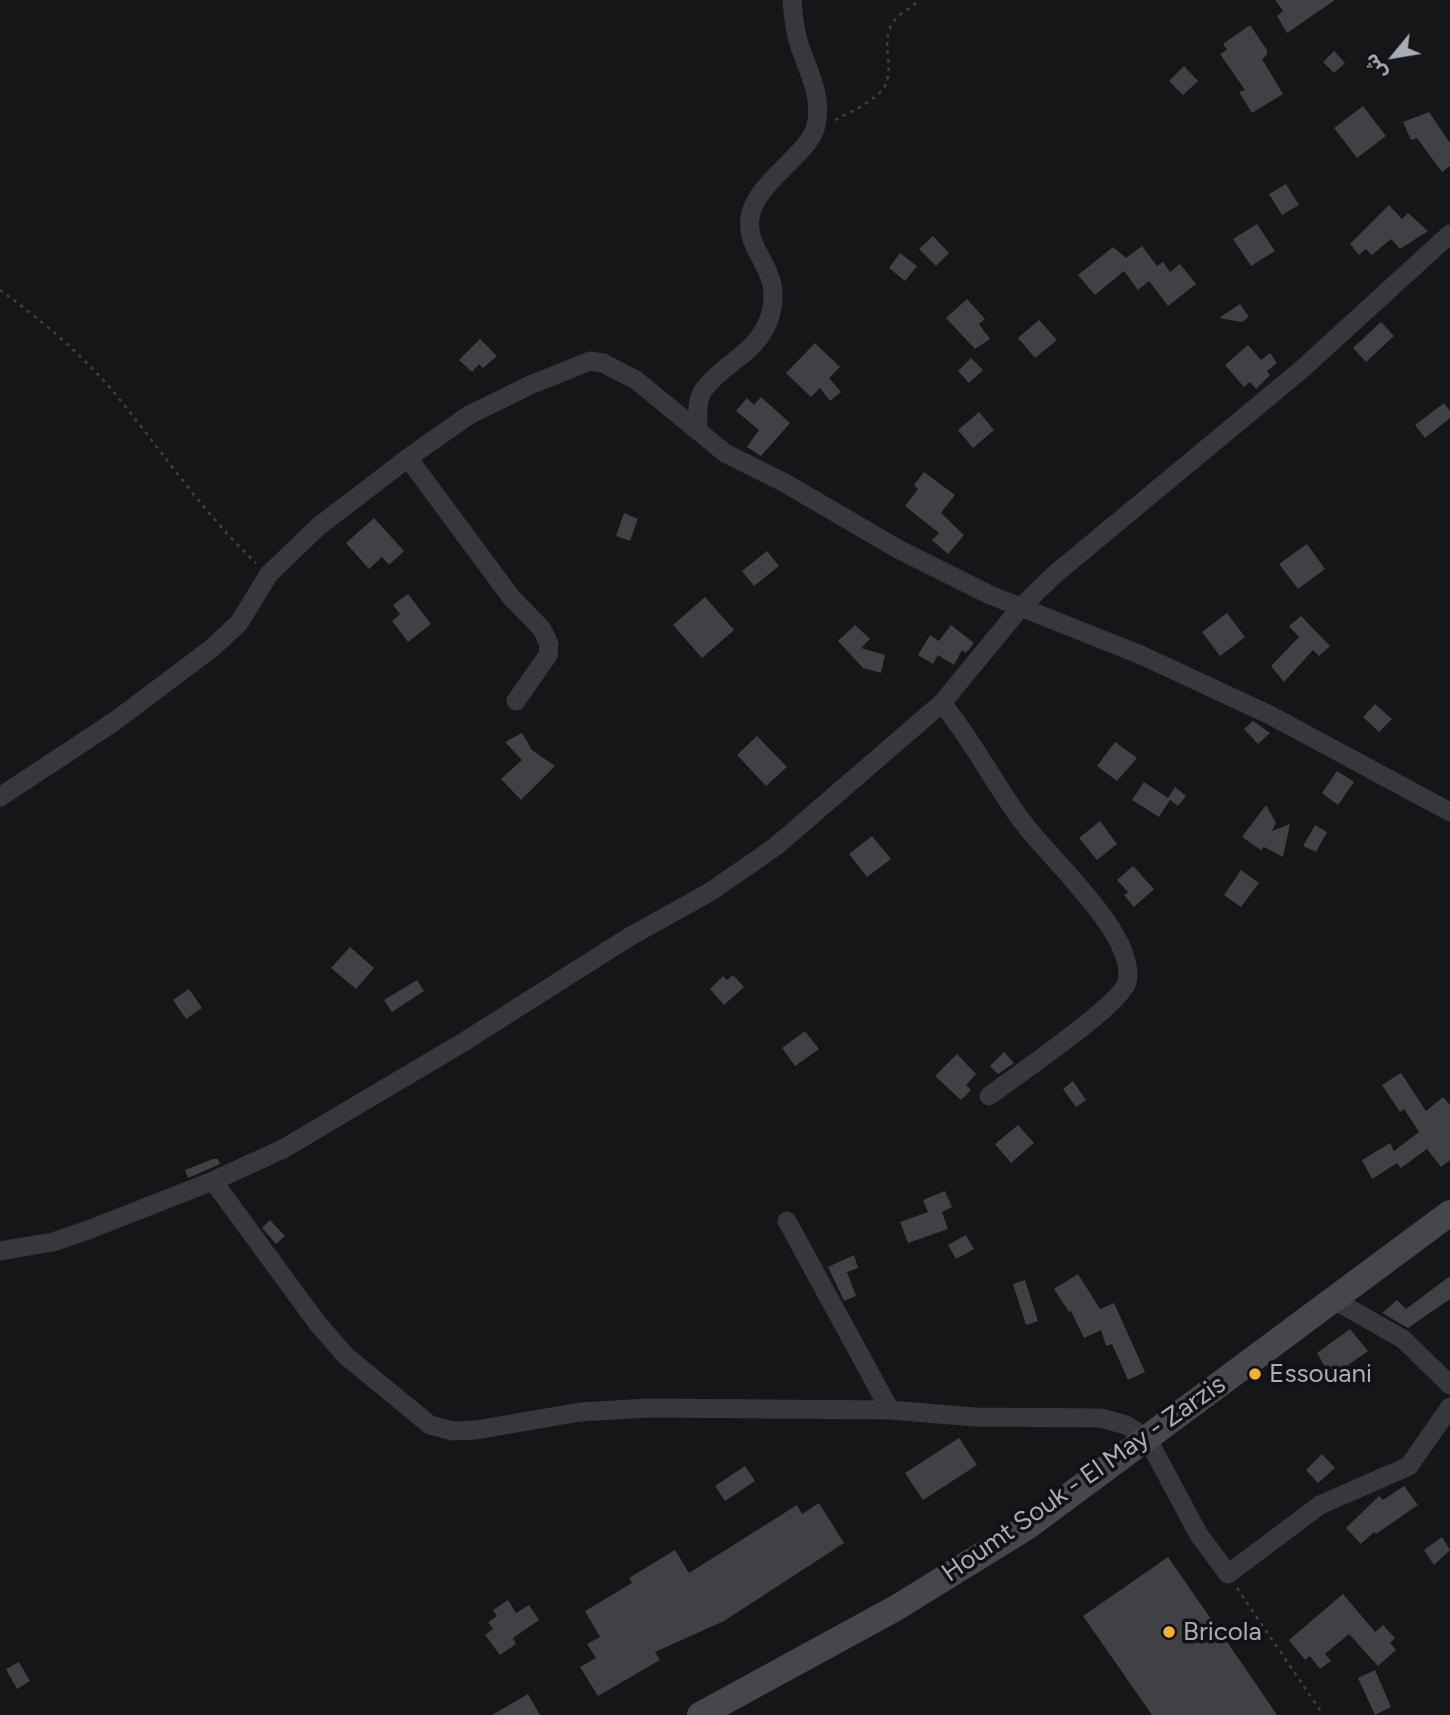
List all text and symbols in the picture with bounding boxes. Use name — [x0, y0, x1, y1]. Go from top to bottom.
north arrow — [1359, 21, 1429, 91]
text: ش — [1359, 50, 1392, 84]
place label: Essouani — [1269, 1358, 1372, 1390]
marker: Essouani — [1247, 1366, 1263, 1382]
street label: Houmt Souk - El May - Zarzis — [936, 1369, 1232, 1589]
place label: Bricola — [1183, 1616, 1262, 1648]
marker: Bricola — [1161, 1624, 1177, 1640]

